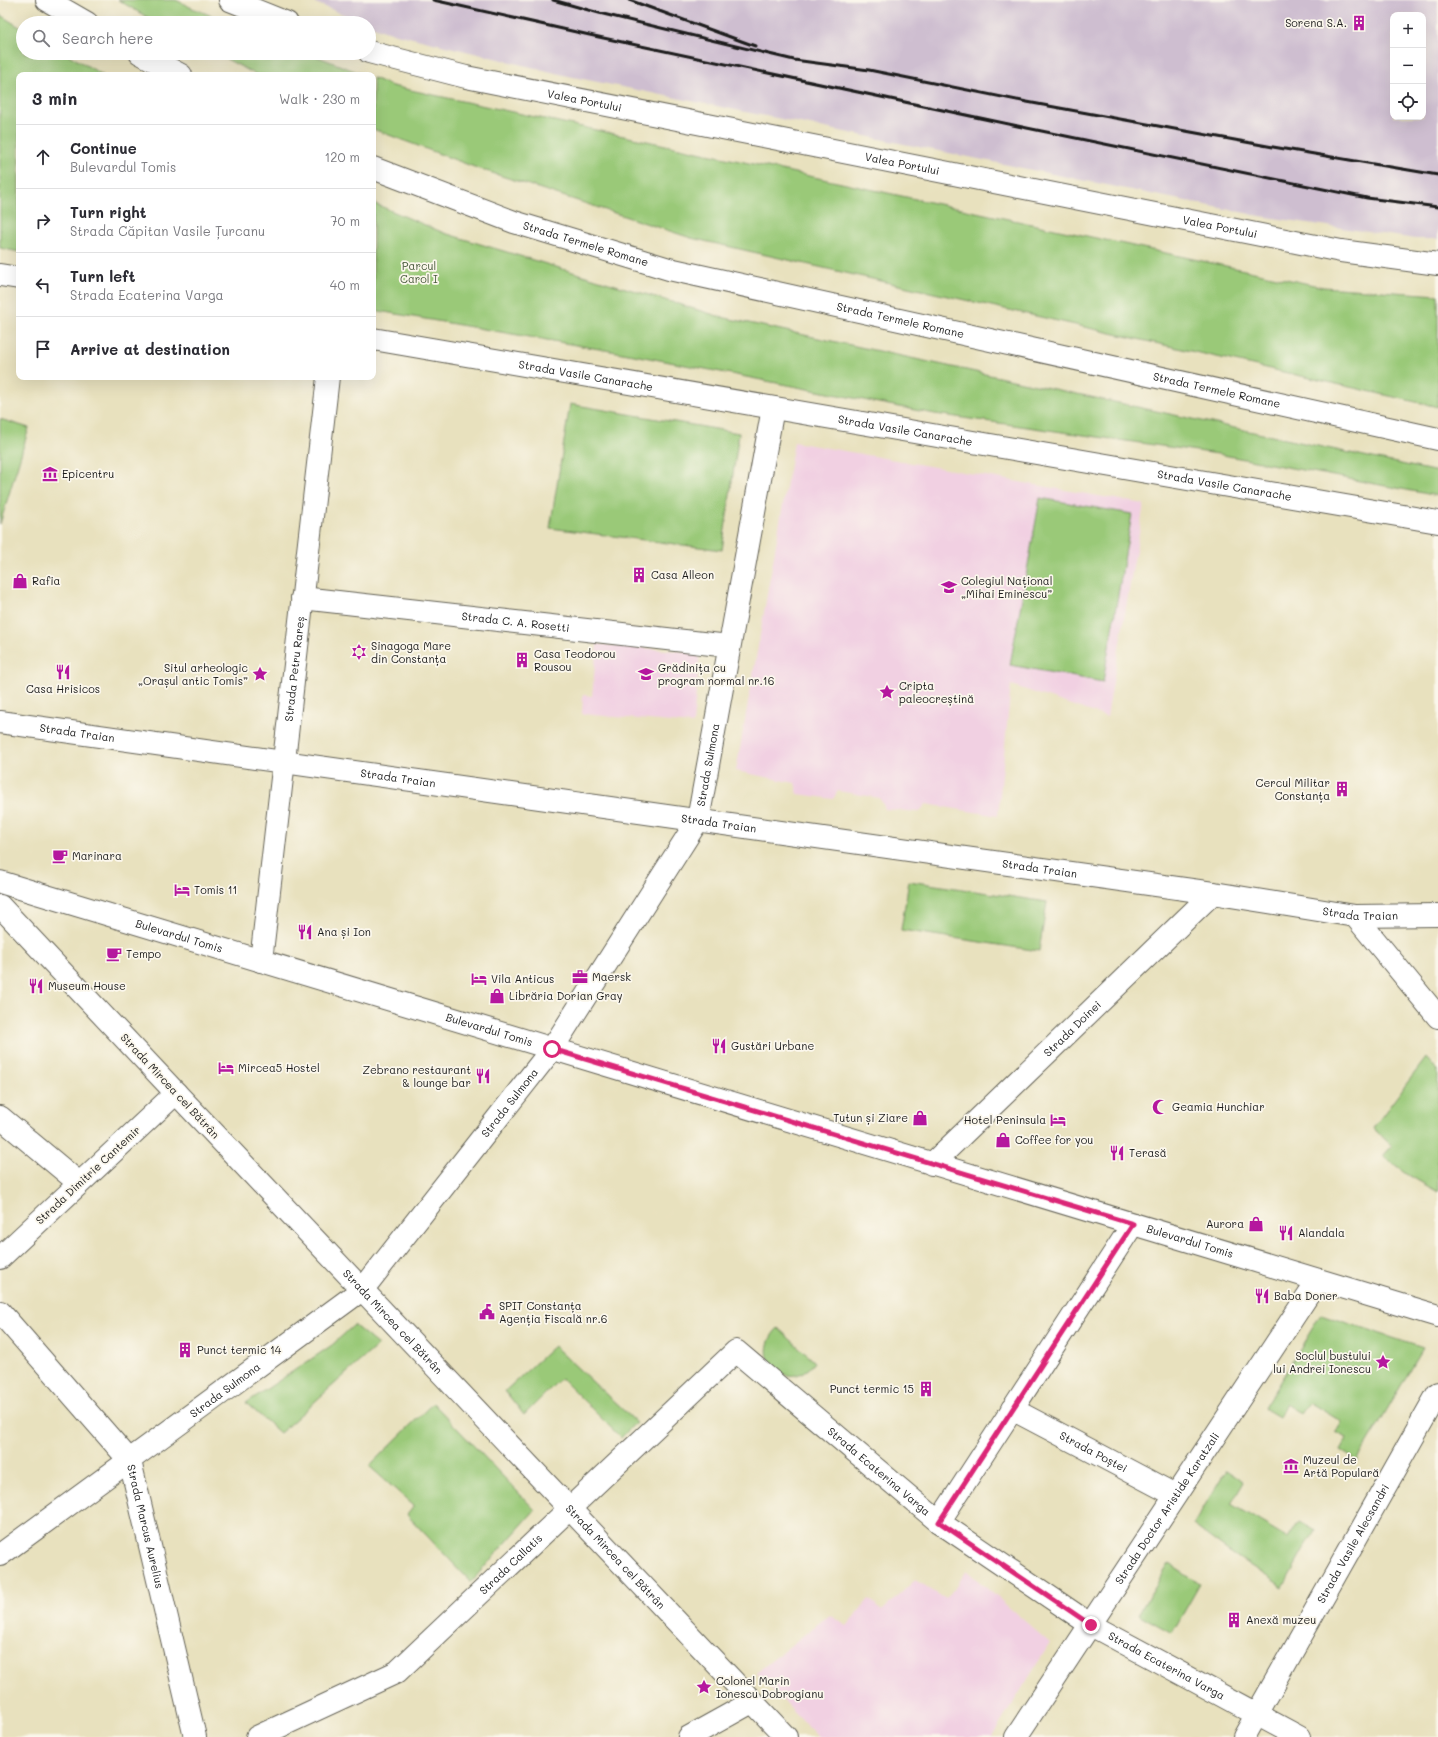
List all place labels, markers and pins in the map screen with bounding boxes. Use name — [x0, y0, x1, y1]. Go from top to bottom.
building icon: Sorena S.A. — [1350, 14, 1368, 32]
place label: Sorena S.A. — [1285, 15, 1347, 30]
museum icon: Epicentru — [41, 465, 59, 483]
place label: Epicentru — [62, 466, 114, 481]
building icon: Casa Alleon — [630, 566, 648, 584]
place label: Casa Alleon — [651, 567, 714, 582]
shop icon: Rafia — [11, 572, 29, 590]
place label: Rafia — [32, 573, 61, 588]
place label: Colegiul Național „Mihai Eminescu” — [961, 573, 1052, 601]
school or university icon: Colegiul Național „Mihai Eminescu” — [940, 578, 958, 596]
place label: Sinagoga Mare din Constanța — [371, 638, 451, 666]
synagogue icon: Sinagoga Mare din Constanța — [350, 643, 368, 661]
place label: Casa Teodorou Rousou — [534, 646, 615, 674]
building icon: Casa Teodorou Rousou — [513, 651, 531, 669]
place label: Situl arheologic „Orașul antic Tomis” — [138, 660, 248, 688]
place label: Grădinița cu program normal nr.16 — [658, 660, 774, 688]
restaurant icon: Casa Hrisicos — [54, 663, 72, 681]
place icon: Situl arheologic „Orașul antic Tomis” — [251, 665, 269, 683]
school or university icon: Grădinița cu program normal nr.16 — [637, 665, 655, 683]
place label: Cripta paleocreștină — [899, 678, 974, 706]
place label: Casa Hrisicos — [26, 681, 100, 696]
place icon: Cripta paleocreștină — [878, 683, 896, 701]
place label: Cercul Militar Constanța — [1256, 775, 1330, 803]
building icon: Cercul Militar Constanța — [1333, 780, 1351, 798]
cafe icon: Marinara — [51, 847, 69, 865]
place label: Marinara — [72, 848, 122, 863]
hotel icon: Tomis 11 — [173, 881, 191, 899]
place label: Tomis 11 — [194, 882, 237, 897]
restaurant icon: Ana și Ion — [296, 923, 314, 941]
place label: Ana și Ion — [317, 924, 371, 939]
cafe icon: Tempo — [105, 945, 123, 963]
place label: Tempo — [126, 946, 161, 961]
office icon: Maersk — [571, 968, 589, 986]
place label: Maersk — [592, 969, 631, 984]
hotel icon: Vila Anticus — [470, 970, 488, 988]
place label: Vila Anticus — [491, 971, 554, 986]
restaurant icon: Museum House — [27, 977, 45, 995]
place label: Museum House — [48, 978, 126, 993]
shop icon: Librăria Dorian Gray — [488, 987, 506, 1005]
place label: Librăria Dorian Gray — [509, 988, 623, 1003]
restaurant icon: Gustări Urbane — [710, 1037, 728, 1055]
place label: Gustări Urbane — [731, 1038, 814, 1053]
hotel icon: Mircea5 Hostel — [217, 1059, 235, 1077]
place label: Mircea5 Hostel — [238, 1060, 320, 1075]
place label: Zebrano restaurant & lounge bar — [363, 1062, 471, 1090]
restaurant icon: Zebrano restaurant & lounge bar — [474, 1067, 492, 1085]
mosque icon: Geamia Hunchiar — [1151, 1098, 1169, 1116]
place label: Geamia Hunchiar — [1172, 1099, 1265, 1114]
shop icon: Tutun și Ziare — [911, 1109, 929, 1127]
place label: Tutun și Ziare — [833, 1110, 908, 1125]
hotel icon: Hotel Peninsula — [1049, 1111, 1067, 1129]
place label: Hotel Peninsula — [964, 1112, 1046, 1127]
shop icon: Coffee for you — [994, 1131, 1012, 1149]
place label: Coffee for you — [1015, 1132, 1093, 1147]
restaurant icon: Terasă — [1108, 1144, 1126, 1162]
place label: Terasă — [1129, 1145, 1167, 1160]
shop icon: Aurora — [1247, 1215, 1265, 1233]
place label: Aurora — [1206, 1216, 1244, 1231]
restaurant icon: Alandala — [1277, 1224, 1295, 1242]
place label: Alandala — [1298, 1225, 1345, 1240]
restaurant icon: Baba Doner — [1253, 1287, 1271, 1305]
place label: Baba Doner — [1274, 1288, 1338, 1303]
place label: SPIT Constanța Agenția Fiscală nr.6 — [499, 1298, 607, 1326]
public building icon: SPIT Constanța Agenția Fiscală nr.6 — [478, 1303, 496, 1321]
building icon: Punct termic 14 — [176, 1341, 194, 1359]
place label: Punct termic 14 — [197, 1342, 282, 1357]
place label: Soclul bustului lui Andrei Ionescu — [1273, 1348, 1371, 1376]
place icon: Soclul bustului lui Andrei Ionescu — [1374, 1353, 1392, 1371]
building icon: Punct termic 15 — [917, 1380, 935, 1398]
place label: Punct termic 15 — [830, 1381, 914, 1396]
place label: Muzeul de Artă Populară — [1303, 1452, 1380, 1480]
museum icon: Muzeul de Artă Populară — [1282, 1457, 1300, 1475]
building icon: Anexă muzeu — [1225, 1611, 1243, 1629]
place label: Anexă muzeu — [1246, 1612, 1316, 1627]
place label: Colonel Marin Ionescu Dobrogianu — [716, 1673, 823, 1701]
place icon: Colonel Marin Ionescu Dobrogianu — [695, 1678, 713, 1696]

